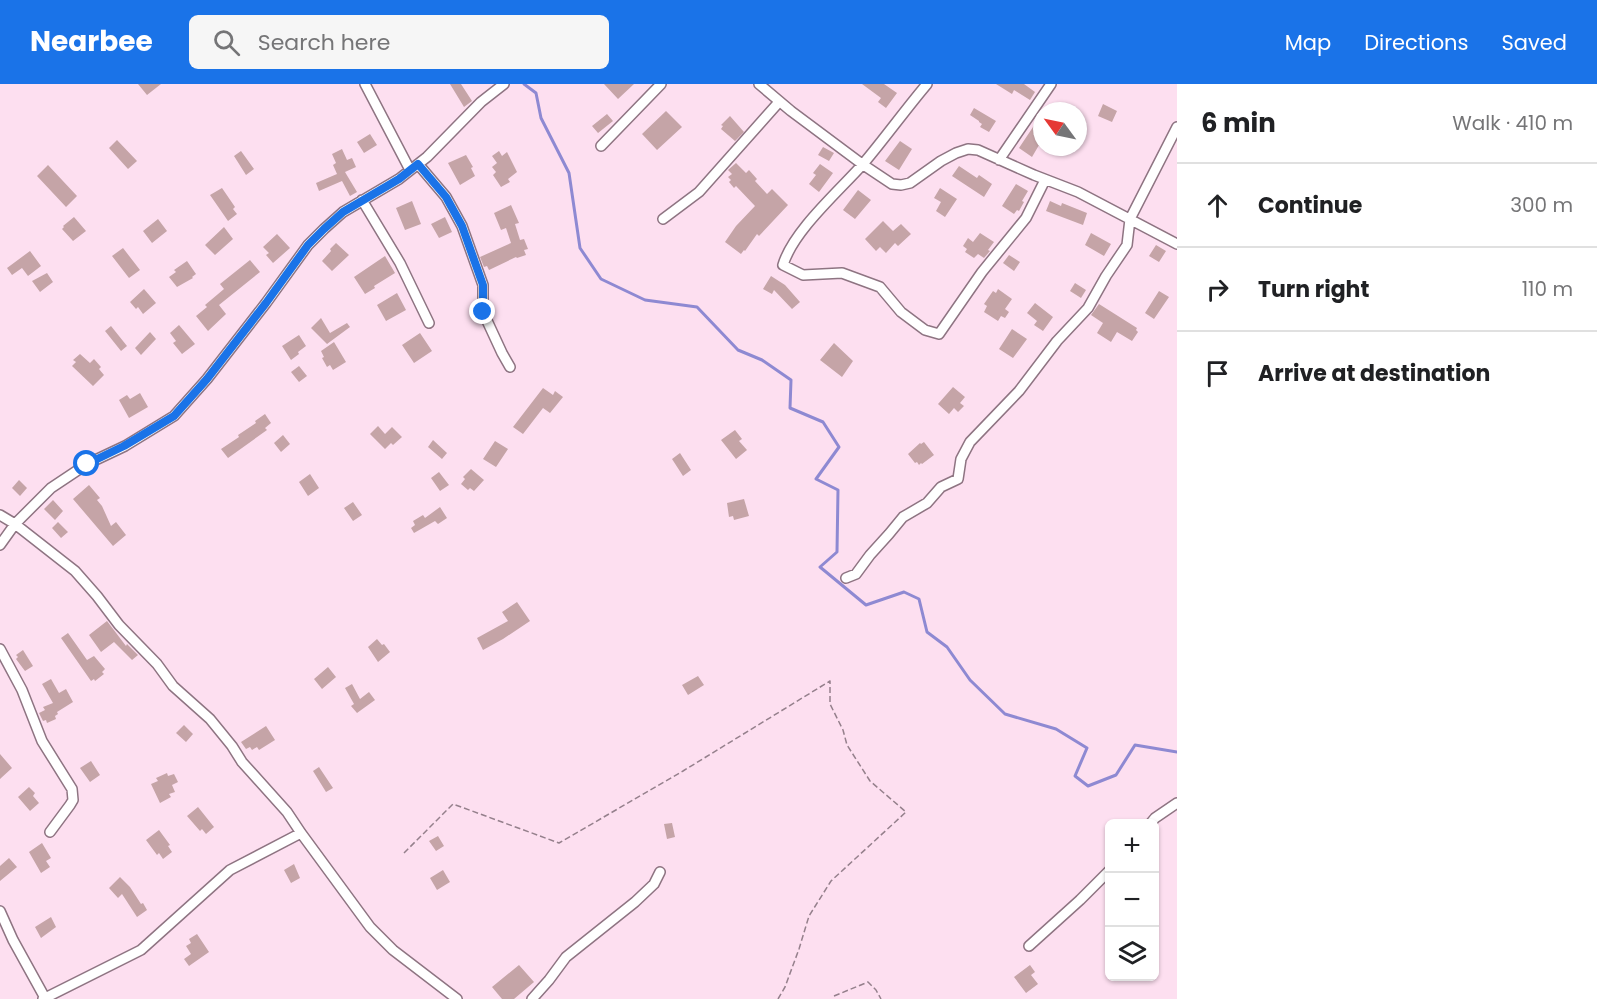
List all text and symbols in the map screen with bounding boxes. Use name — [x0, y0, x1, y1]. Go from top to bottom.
search box — [189, 15, 609, 69]
text: Nearbee — [30, 22, 153, 61]
icon: search — [210, 26, 243, 59]
text: Search here — [258, 27, 390, 58]
text: Map — [1285, 28, 1331, 57]
text: Directions — [1364, 28, 1468, 57]
text: Saved — [1501, 28, 1567, 57]
north arrow — [1033, 102, 1087, 156]
text: 6 min — [1201, 105, 1276, 141]
text: Walk · 410 m — [1452, 109, 1573, 137]
icon: ahead — [1201, 189, 1234, 222]
text: Continue — [1258, 190, 1362, 221]
text: 300 m — [1510, 191, 1573, 219]
icon: right — [1201, 273, 1234, 306]
text: Turn right — [1258, 274, 1369, 305]
text: 110 m — [1522, 275, 1573, 303]
route end — [469, 298, 495, 324]
icon: arrive — [1201, 357, 1234, 390]
text: Arrive at destination — [1258, 358, 1490, 389]
route start — [73, 450, 99, 476]
map controls — [1105, 819, 1159, 981]
button: + — [1105, 819, 1159, 873]
button: − — [1105, 873, 1159, 927]
button: layers — [1105, 927, 1159, 981]

